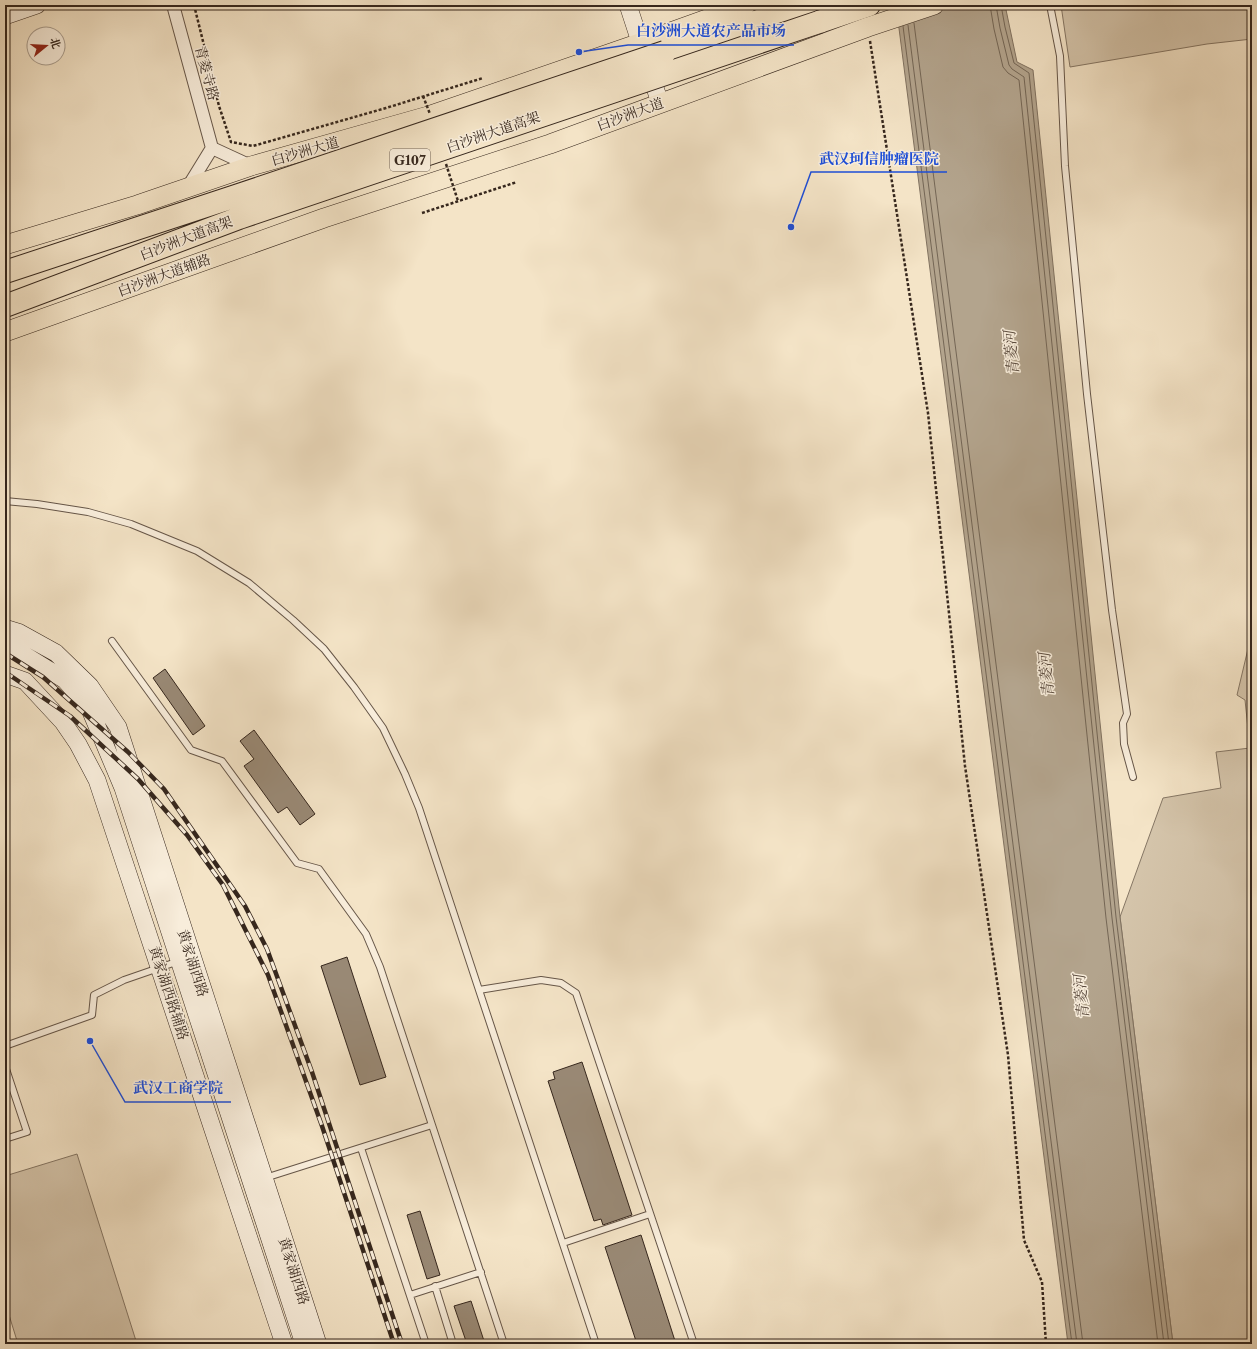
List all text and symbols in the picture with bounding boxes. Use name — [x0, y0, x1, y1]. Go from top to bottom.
callout: 白沙洲大道农产品市场 — [628, 18, 794, 45]
text: 白沙洲大道农产品市场 — [636, 21, 786, 40]
north arrow — [26, 26, 66, 66]
text: 北 — [47, 36, 64, 50]
street label: 青菱寺路 — [191, 44, 223, 102]
street label: 白沙洲大道 — [594, 94, 666, 134]
street label: 白沙洲大道高架 — [444, 108, 542, 156]
street label: 白沙洲大道 — [269, 133, 341, 169]
callout: 武汉珂信肿瘤医院 — [811, 145, 947, 172]
road number: G107 — [390, 149, 430, 171]
text: 武汉珂信肿瘤医院 — [819, 149, 939, 168]
street label: 白沙洲大道高架 — [137, 212, 235, 264]
street label: 白沙洲大道辅路 — [115, 250, 213, 300]
water label: 青菱河 — [999, 327, 1023, 376]
water label: 青菱河 — [1034, 649, 1058, 698]
street label: 黄家湖西路 — [174, 927, 212, 999]
street label: 黄家湖西路辅路 — [145, 944, 193, 1042]
water label: 青菱河 — [1069, 971, 1093, 1020]
callout: 武汉工商学院 — [125, 1075, 231, 1102]
text: 武汉工商学院 — [133, 1078, 223, 1097]
street label: 黄家湖西路 — [275, 1235, 313, 1307]

